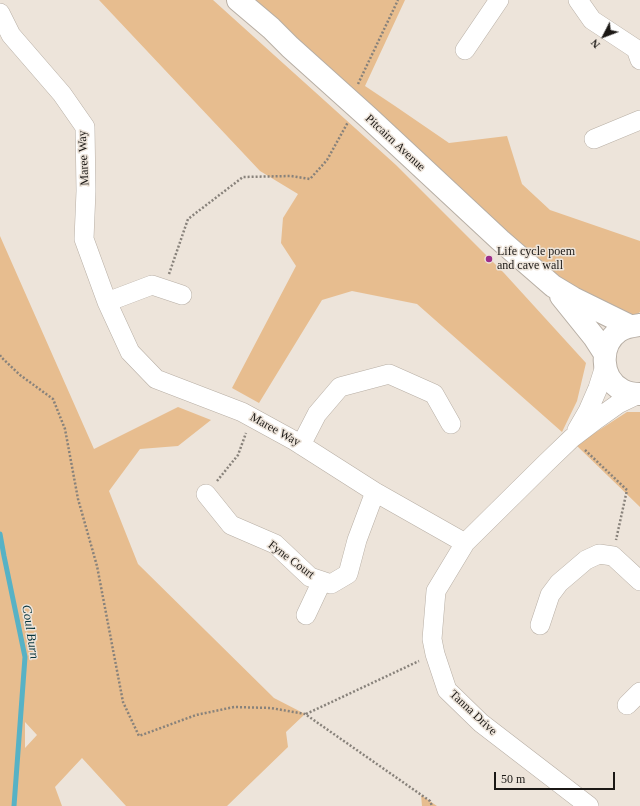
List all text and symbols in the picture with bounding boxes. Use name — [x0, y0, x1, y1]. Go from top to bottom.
north arrow — [584, 16, 624, 56]
text: N — [588, 37, 602, 51]
street label: Pitcairn Avenue — [362, 112, 428, 174]
street label: Maree Way — [75, 130, 93, 186]
place label: Life cycle poem and cave wall — [497, 245, 575, 273]
marker: Life cycle poem and cave wall — [484, 254, 494, 264]
street label: Maree Way — [247, 410, 303, 450]
street label: Fyne Court — [265, 538, 317, 582]
water label: Coul Burn — [18, 604, 42, 660]
street label: Tanna Drive — [446, 687, 500, 739]
scale bar — [496, 764, 617, 790]
text: 50 m — [501, 772, 525, 786]

